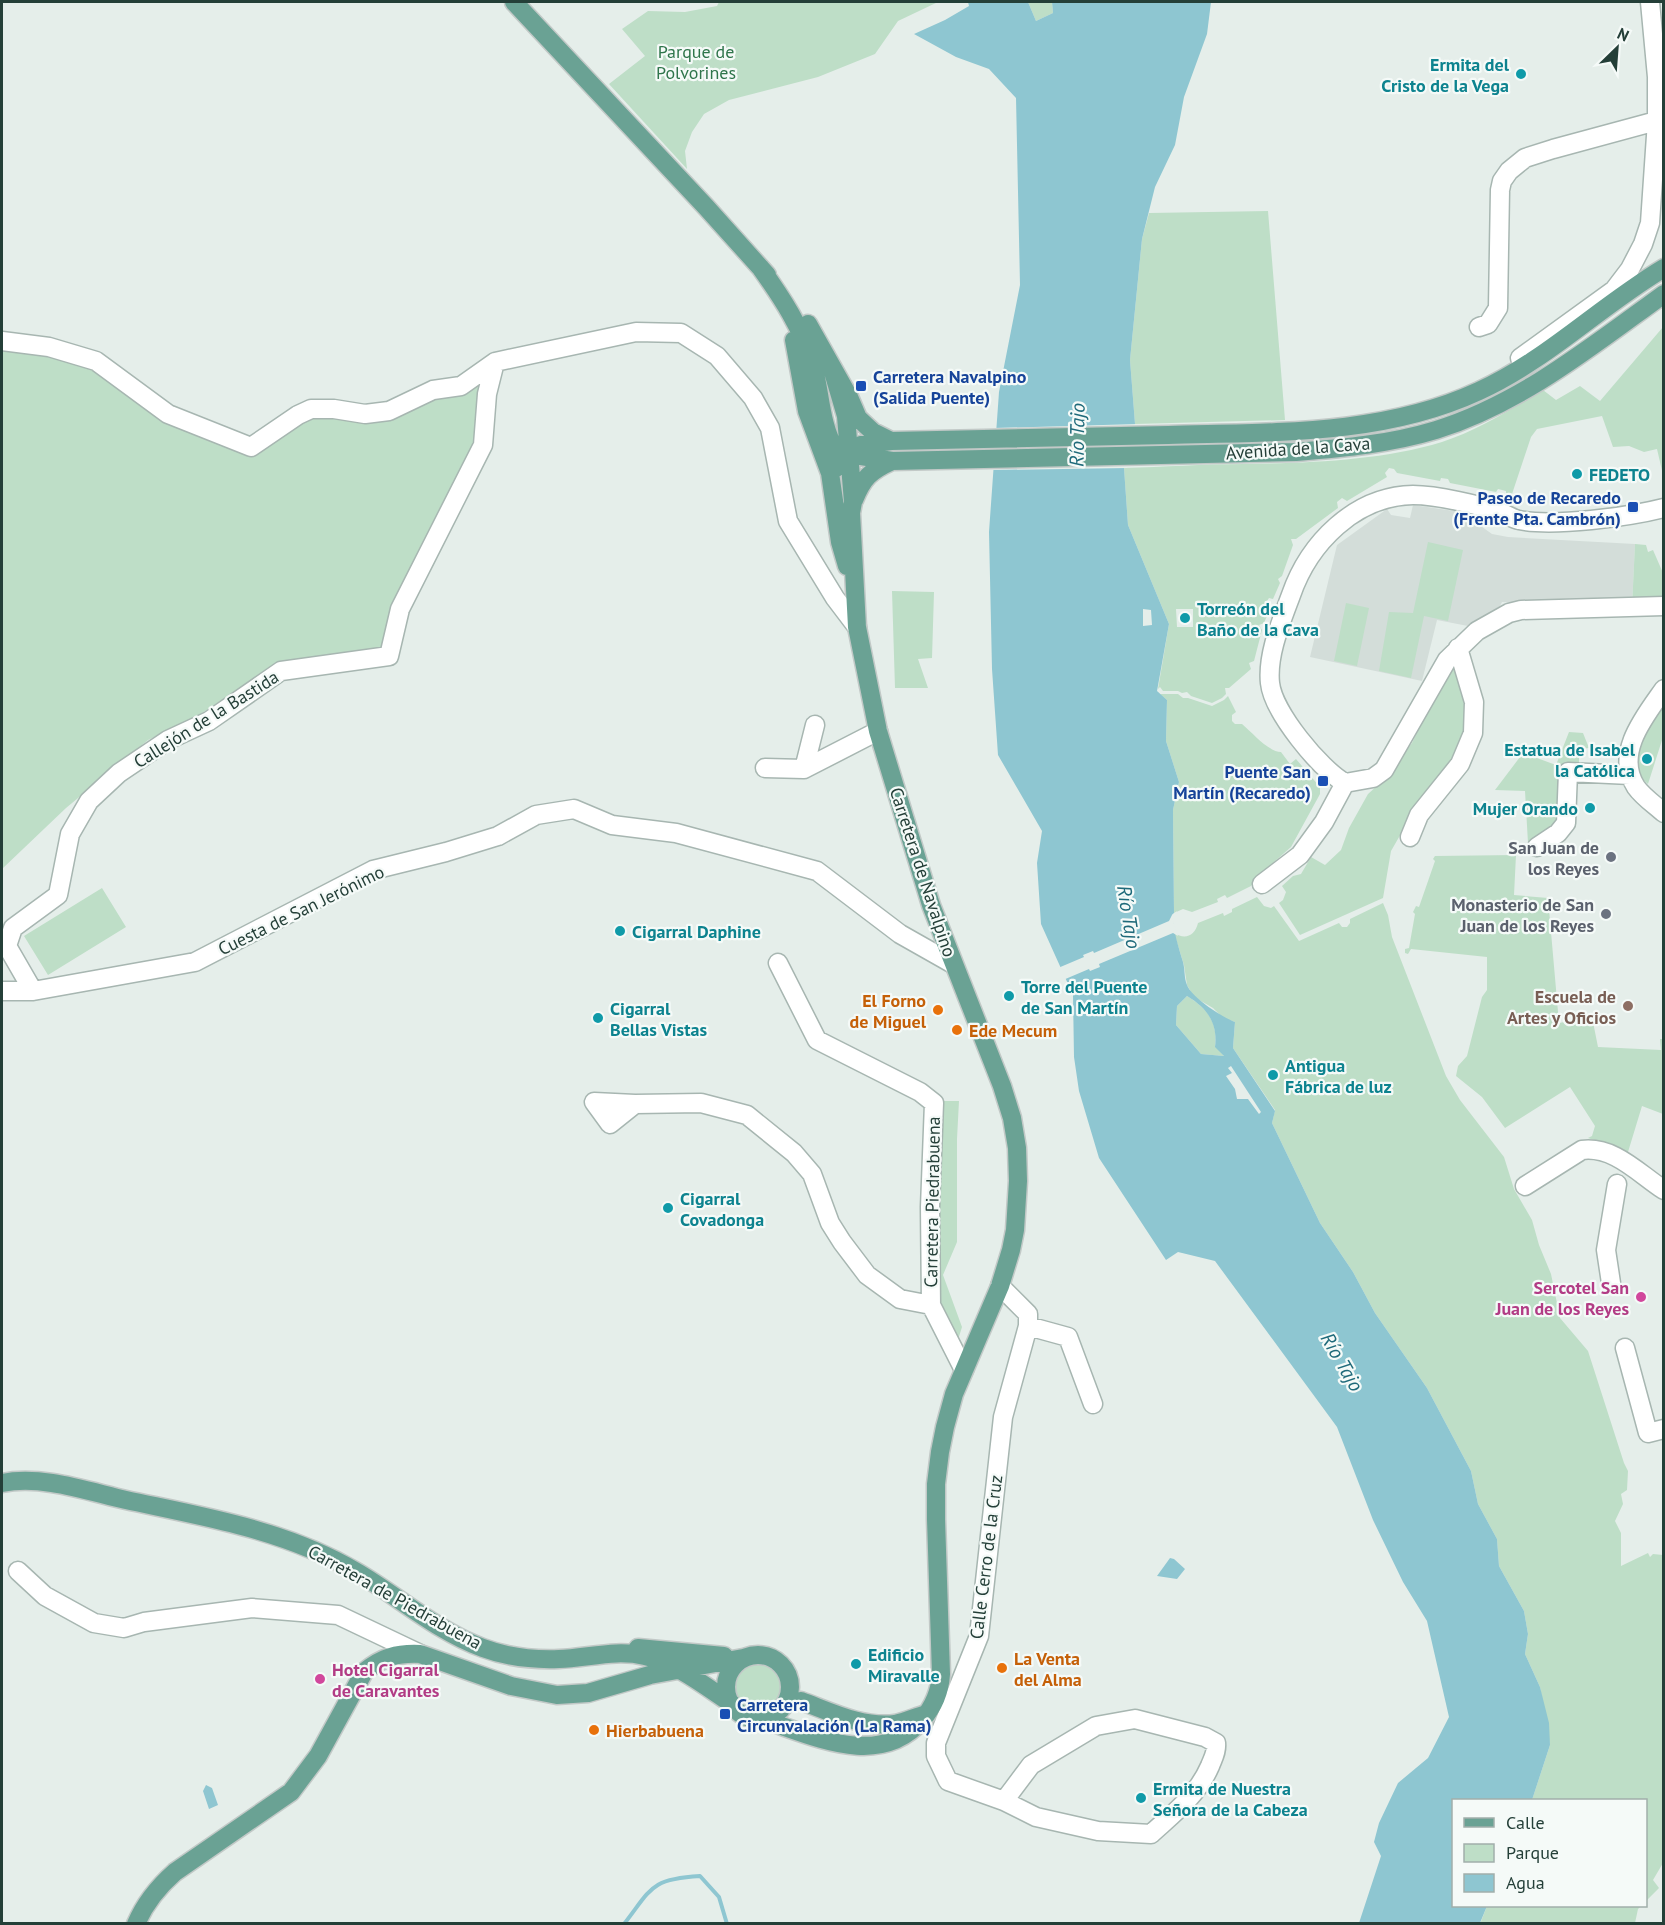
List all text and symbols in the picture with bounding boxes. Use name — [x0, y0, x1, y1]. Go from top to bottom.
north arrow — [1587, 18, 1647, 78]
text: N — [1614, 23, 1632, 46]
park label: Parque de Polvorines — [656, 40, 736, 84]
place label: Ermita del Cristo de la Vega — [1381, 53, 1510, 97]
marker: Ermita del Cristo de la Vega — [1514, 67, 1528, 81]
place label: Carretera Navalpino (Salida Puente) — [873, 365, 1027, 409]
marker: Carretera Navalpino (Salida Puente) — [854, 379, 868, 393]
water label: Río Tajo — [1063, 403, 1091, 467]
street label: Avenida de la Cava — [1225, 431, 1371, 465]
place label: FEDETO — [1589, 463, 1650, 486]
marker: FEDETO — [1570, 467, 1584, 481]
place label: Paseo de Recaredo (Frente Pta. Cambrón) — [1453, 486, 1621, 530]
marker: Paseo de Recaredo (Frente Pta. Cambrón) — [1626, 500, 1640, 514]
place label: Torreón del Baño de la Cava — [1197, 597, 1319, 641]
marker: Torreón del Baño de la Cava — [1178, 611, 1192, 625]
street label: Callejón de la Bastida — [129, 665, 283, 773]
place label: Estatua de Isabel la Católica — [1504, 738, 1636, 782]
marker: Estatua de Isabel la Católica — [1640, 752, 1654, 766]
place label: Puente San Martín (Recaredo) — [1173, 760, 1311, 804]
marker: Puente San Martín (Recaredo) — [1316, 774, 1330, 788]
street label: Carretera de Navalpino — [885, 784, 961, 960]
place label: Mujer Orando — [1473, 797, 1578, 820]
marker: Mujer Orando — [1583, 801, 1597, 815]
place label: San Juan de los Reyes — [1508, 836, 1599, 880]
marker: San Juan de los Reyes — [1604, 850, 1618, 864]
street label: Cuesta de San Jerónimo — [214, 860, 388, 960]
water label: Río Tajo — [1111, 883, 1147, 951]
place label: Monasterio de San Juan de los Reyes — [1451, 893, 1594, 937]
marker: Monasterio de San Juan de los Reyes — [1599, 907, 1613, 921]
place label: Cigarral Daphine — [632, 920, 761, 943]
marker: Cigarral Daphine — [613, 924, 627, 938]
place label: Torre del Puente de San Martín — [1021, 975, 1147, 1019]
place label: Escuela de Artes y Oficios — [1507, 985, 1616, 1029]
place label: El Forno de Miguel — [850, 989, 927, 1033]
marker: Torre del Puente de San Martín — [1002, 989, 1016, 1003]
place label: Cigarral Bellas Vistas — [610, 997, 707, 1041]
marker: Escuela de Artes y Oficios — [1621, 999, 1635, 1013]
marker: El Forno de Miguel — [931, 1003, 945, 1017]
marker: Cigarral Bellas Vistas — [591, 1011, 605, 1025]
place label: Ede Mecum — [969, 1019, 1057, 1042]
marker: Ede Mecum — [950, 1023, 964, 1037]
place label: Antigua Fábrica de luz — [1285, 1054, 1392, 1098]
marker: Antigua Fábrica de luz — [1266, 1068, 1280, 1082]
street label: Carretera Piedrabuena — [919, 1116, 945, 1288]
place label: Cigarral Covadonga — [680, 1187, 764, 1231]
marker: Cigarral Covadonga — [661, 1201, 675, 1215]
place label: Sercotel San Juan de los Reyes — [1494, 1276, 1629, 1320]
marker: Sercotel San Juan de los Reyes — [1634, 1290, 1648, 1304]
water label: Río Tajo — [1315, 1328, 1369, 1396]
street label: Calle Cerro de la Cruz — [965, 1474, 1007, 1640]
street label: Carretera de Piedrabuena — [304, 1540, 486, 1654]
place label: Edificio Miravalle — [868, 1643, 940, 1687]
place label: La Venta del Alma — [1014, 1647, 1082, 1691]
marker: Edificio Miravalle — [849, 1657, 863, 1671]
place label: Hotel Cigarral de Caravantes — [332, 1658, 440, 1702]
marker: La Venta del Alma — [995, 1661, 1009, 1675]
marker: Hotel Cigarral de Caravantes — [313, 1672, 327, 1686]
place label: Carretera Circunvalación (La Rama) — [737, 1693, 932, 1737]
marker: Carretera Circunvalación (La Rama) — [718, 1707, 732, 1721]
place label: Hierbabuena — [606, 1719, 704, 1742]
marker: Hierbabuena — [587, 1723, 601, 1737]
place label: Ermita de Nuestra Señora de la Cabeza — [1153, 1777, 1308, 1821]
marker: Ermita de Nuestra Señora de la Cabeza — [1134, 1791, 1148, 1805]
legend — [1452, 1799, 1647, 1907]
text: Calle — [1506, 1811, 1545, 1834]
text: Parque — [1506, 1841, 1559, 1864]
text: Agua — [1506, 1871, 1545, 1894]

